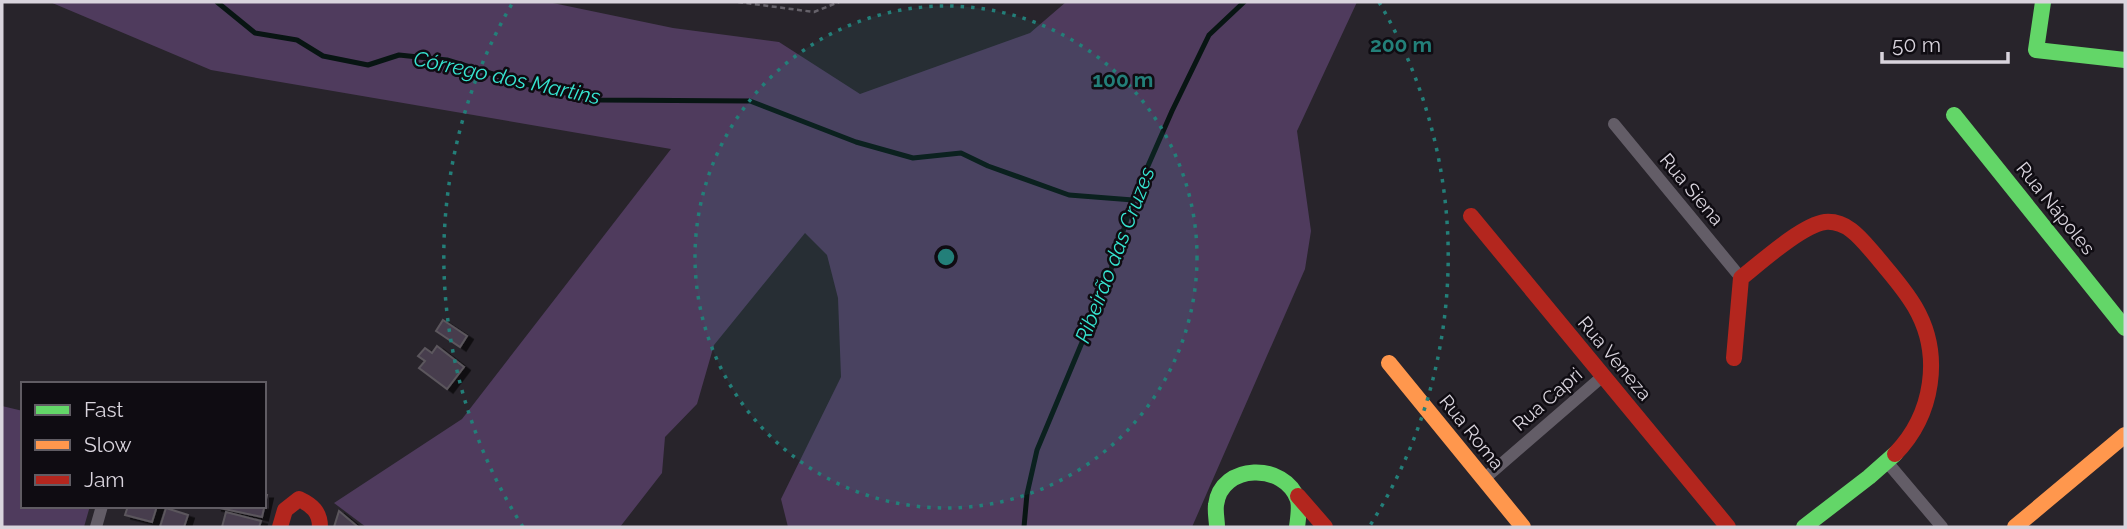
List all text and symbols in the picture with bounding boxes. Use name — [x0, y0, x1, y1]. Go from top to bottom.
scale bar — [1882, 21, 2008, 65]
text: 200 m — [1370, 32, 1432, 57]
text: 50 m — [1892, 32, 1941, 57]
water label: Córrego dos Martins — [411, 45, 603, 110]
text: 100 m — [1093, 67, 1153, 92]
street label: Rua Siena — [1656, 149, 1728, 229]
street label: Rua Nápoles — [2012, 157, 2100, 259]
water label: Ribeirão das Cruzes — [1069, 163, 1160, 346]
centre of rings — [934, 245, 958, 269]
street label: Rua Veneza — [1574, 312, 1656, 404]
street label: Rua Capri — [1508, 363, 1586, 435]
legend — [21, 382, 266, 508]
street label: Rua Roma — [1435, 390, 1509, 474]
text: Fast — [84, 397, 124, 422]
text: Slow — [84, 432, 132, 457]
text: Jam — [84, 467, 125, 492]

